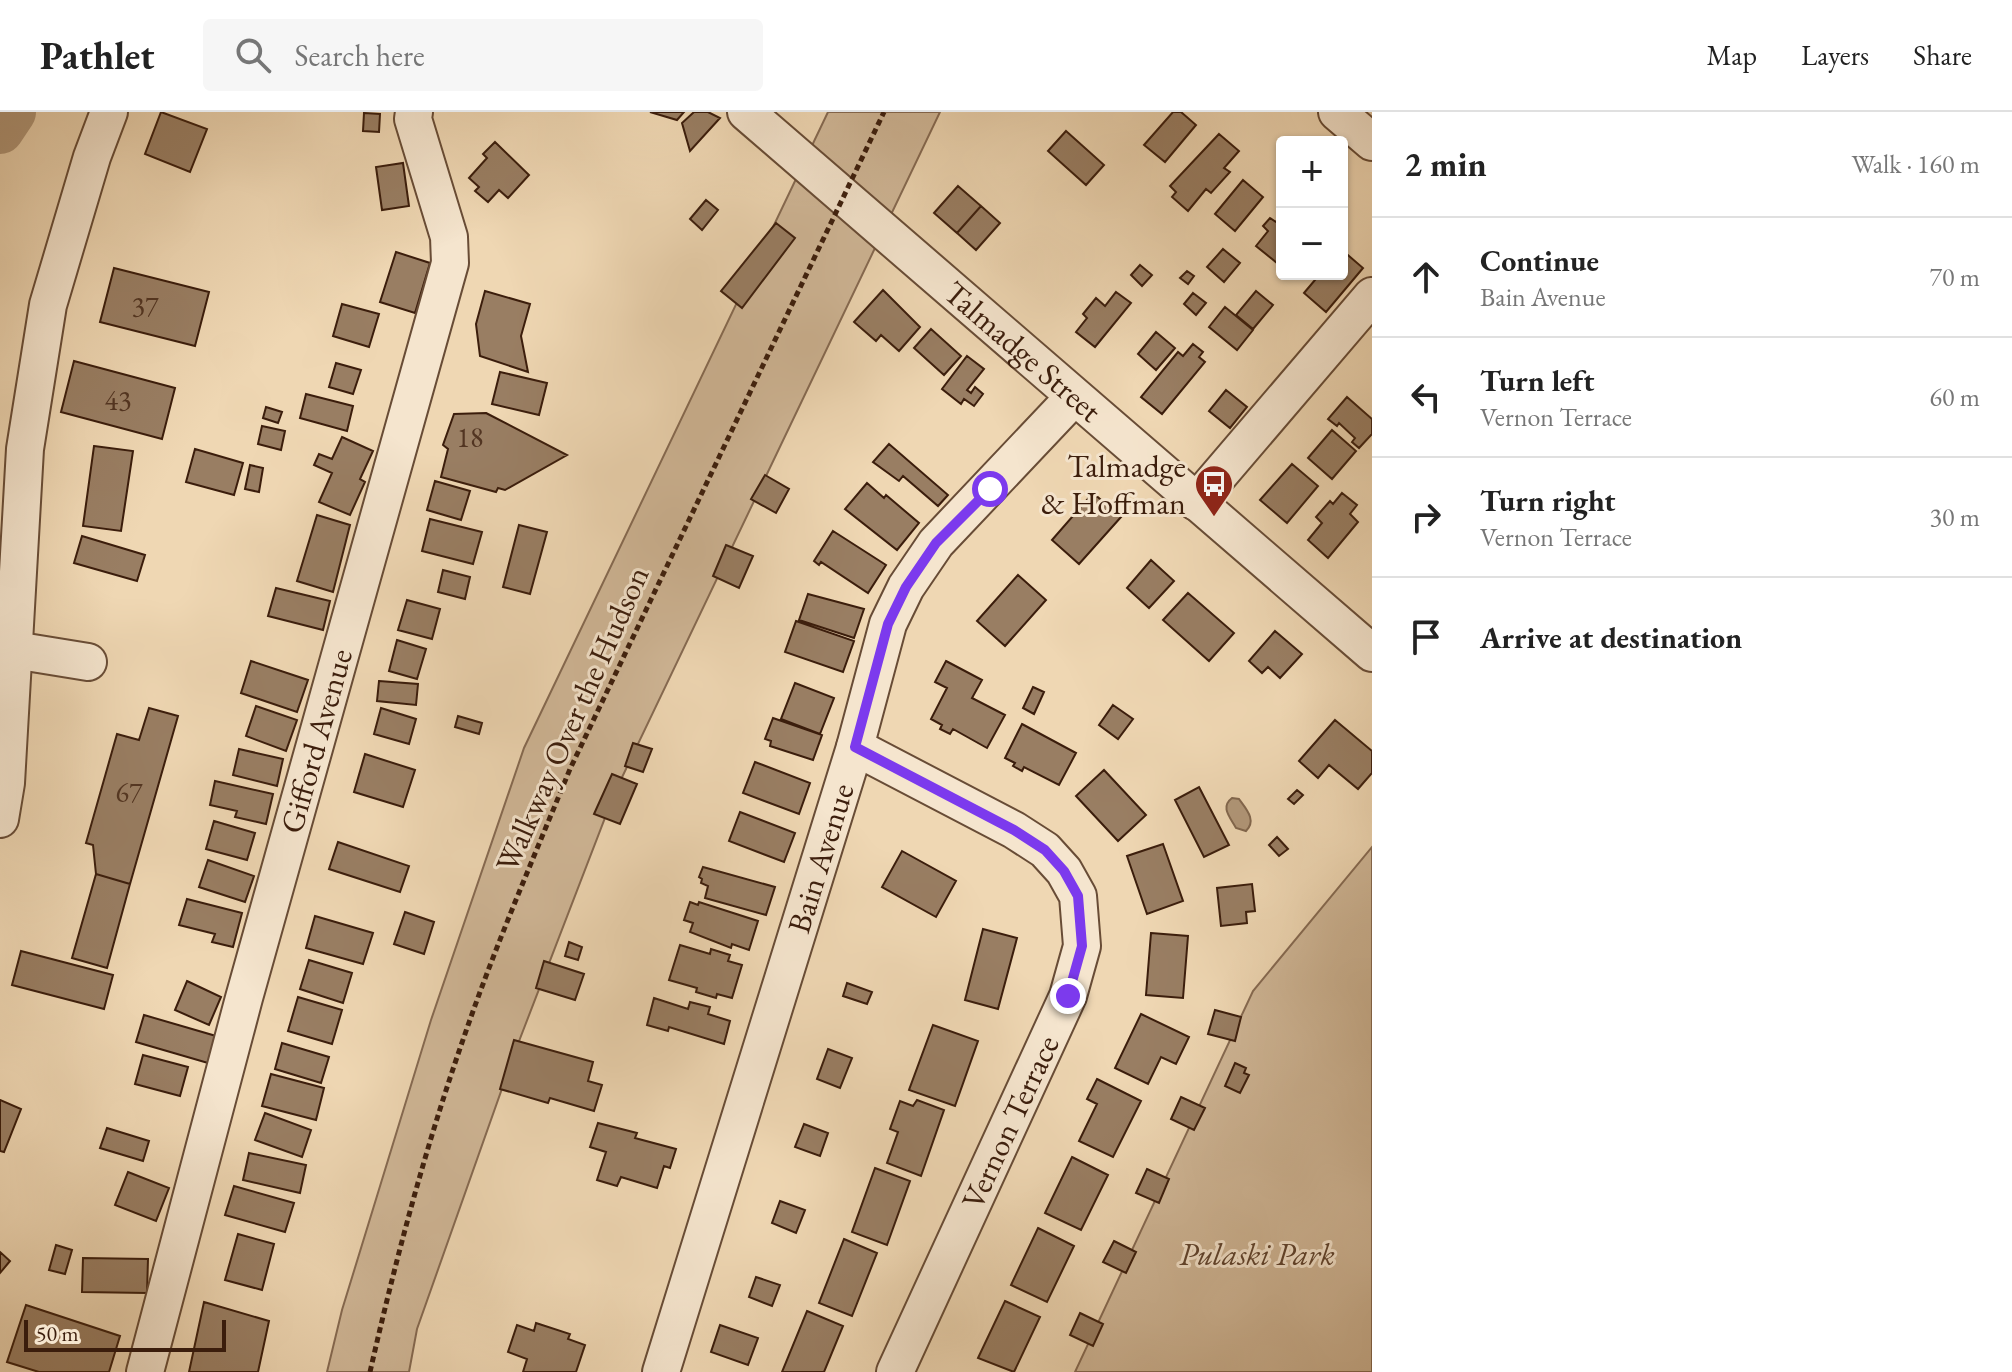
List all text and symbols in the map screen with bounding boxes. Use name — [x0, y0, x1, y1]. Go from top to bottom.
search box — [203, 19, 763, 91]
text: Pathlet — [40, 31, 155, 80]
icon: search — [231, 33, 275, 77]
text: Search here — [295, 36, 425, 75]
text: Map — [1707, 37, 1757, 73]
text: Layers — [1801, 37, 1869, 73]
text: Share — [1913, 37, 1972, 73]
map controls — [1276, 136, 1348, 280]
button: + — [1276, 136, 1348, 208]
text: 2 min — [1404, 142, 1487, 186]
text: Walk · 160 m — [1852, 147, 1980, 181]
button: − — [1276, 208, 1348, 280]
text: Continue — [1480, 241, 1599, 280]
icon: ahead — [1404, 255, 1448, 299]
text: 70 m — [1930, 260, 1980, 294]
street label: Talmadge Street — [935, 271, 1111, 431]
text: Bain Avenue — [1480, 280, 1606, 314]
house number: 37 — [132, 288, 159, 324]
text: Turn left — [1480, 361, 1594, 400]
icon: left — [1404, 375, 1448, 419]
text: 60 m — [1930, 380, 1980, 414]
house number: 43 — [105, 382, 131, 418]
text: Vernon Terrace — [1480, 400, 1632, 434]
house number: 18 — [457, 419, 483, 455]
place label: Talmadge & Hoffman — [1041, 445, 1186, 524]
bus stop icon: Talmadge & Hoffman — [1193, 463, 1235, 518]
route start — [972, 471, 1008, 507]
text: Turn right — [1480, 481, 1616, 520]
icon: right — [1404, 495, 1448, 539]
text: 30 m — [1930, 500, 1980, 534]
text: Vernon Terrace — [1480, 520, 1632, 554]
street label: Walkway Over the Hudson — [486, 559, 658, 879]
icon: arrive — [1404, 615, 1448, 659]
text: Arrive at destination — [1480, 618, 1742, 657]
street label: Gifford Avenue — [270, 644, 362, 838]
house number: 67 — [116, 774, 143, 810]
street label: Bain Avenue — [778, 778, 863, 938]
route end — [1050, 978, 1086, 1014]
street label: Vernon Terrace — [951, 1028, 1069, 1216]
park label: Pulaski Park — [1179, 1233, 1335, 1275]
scale bar — [24, 1316, 226, 1352]
text: 50 m — [36, 1319, 79, 1348]

